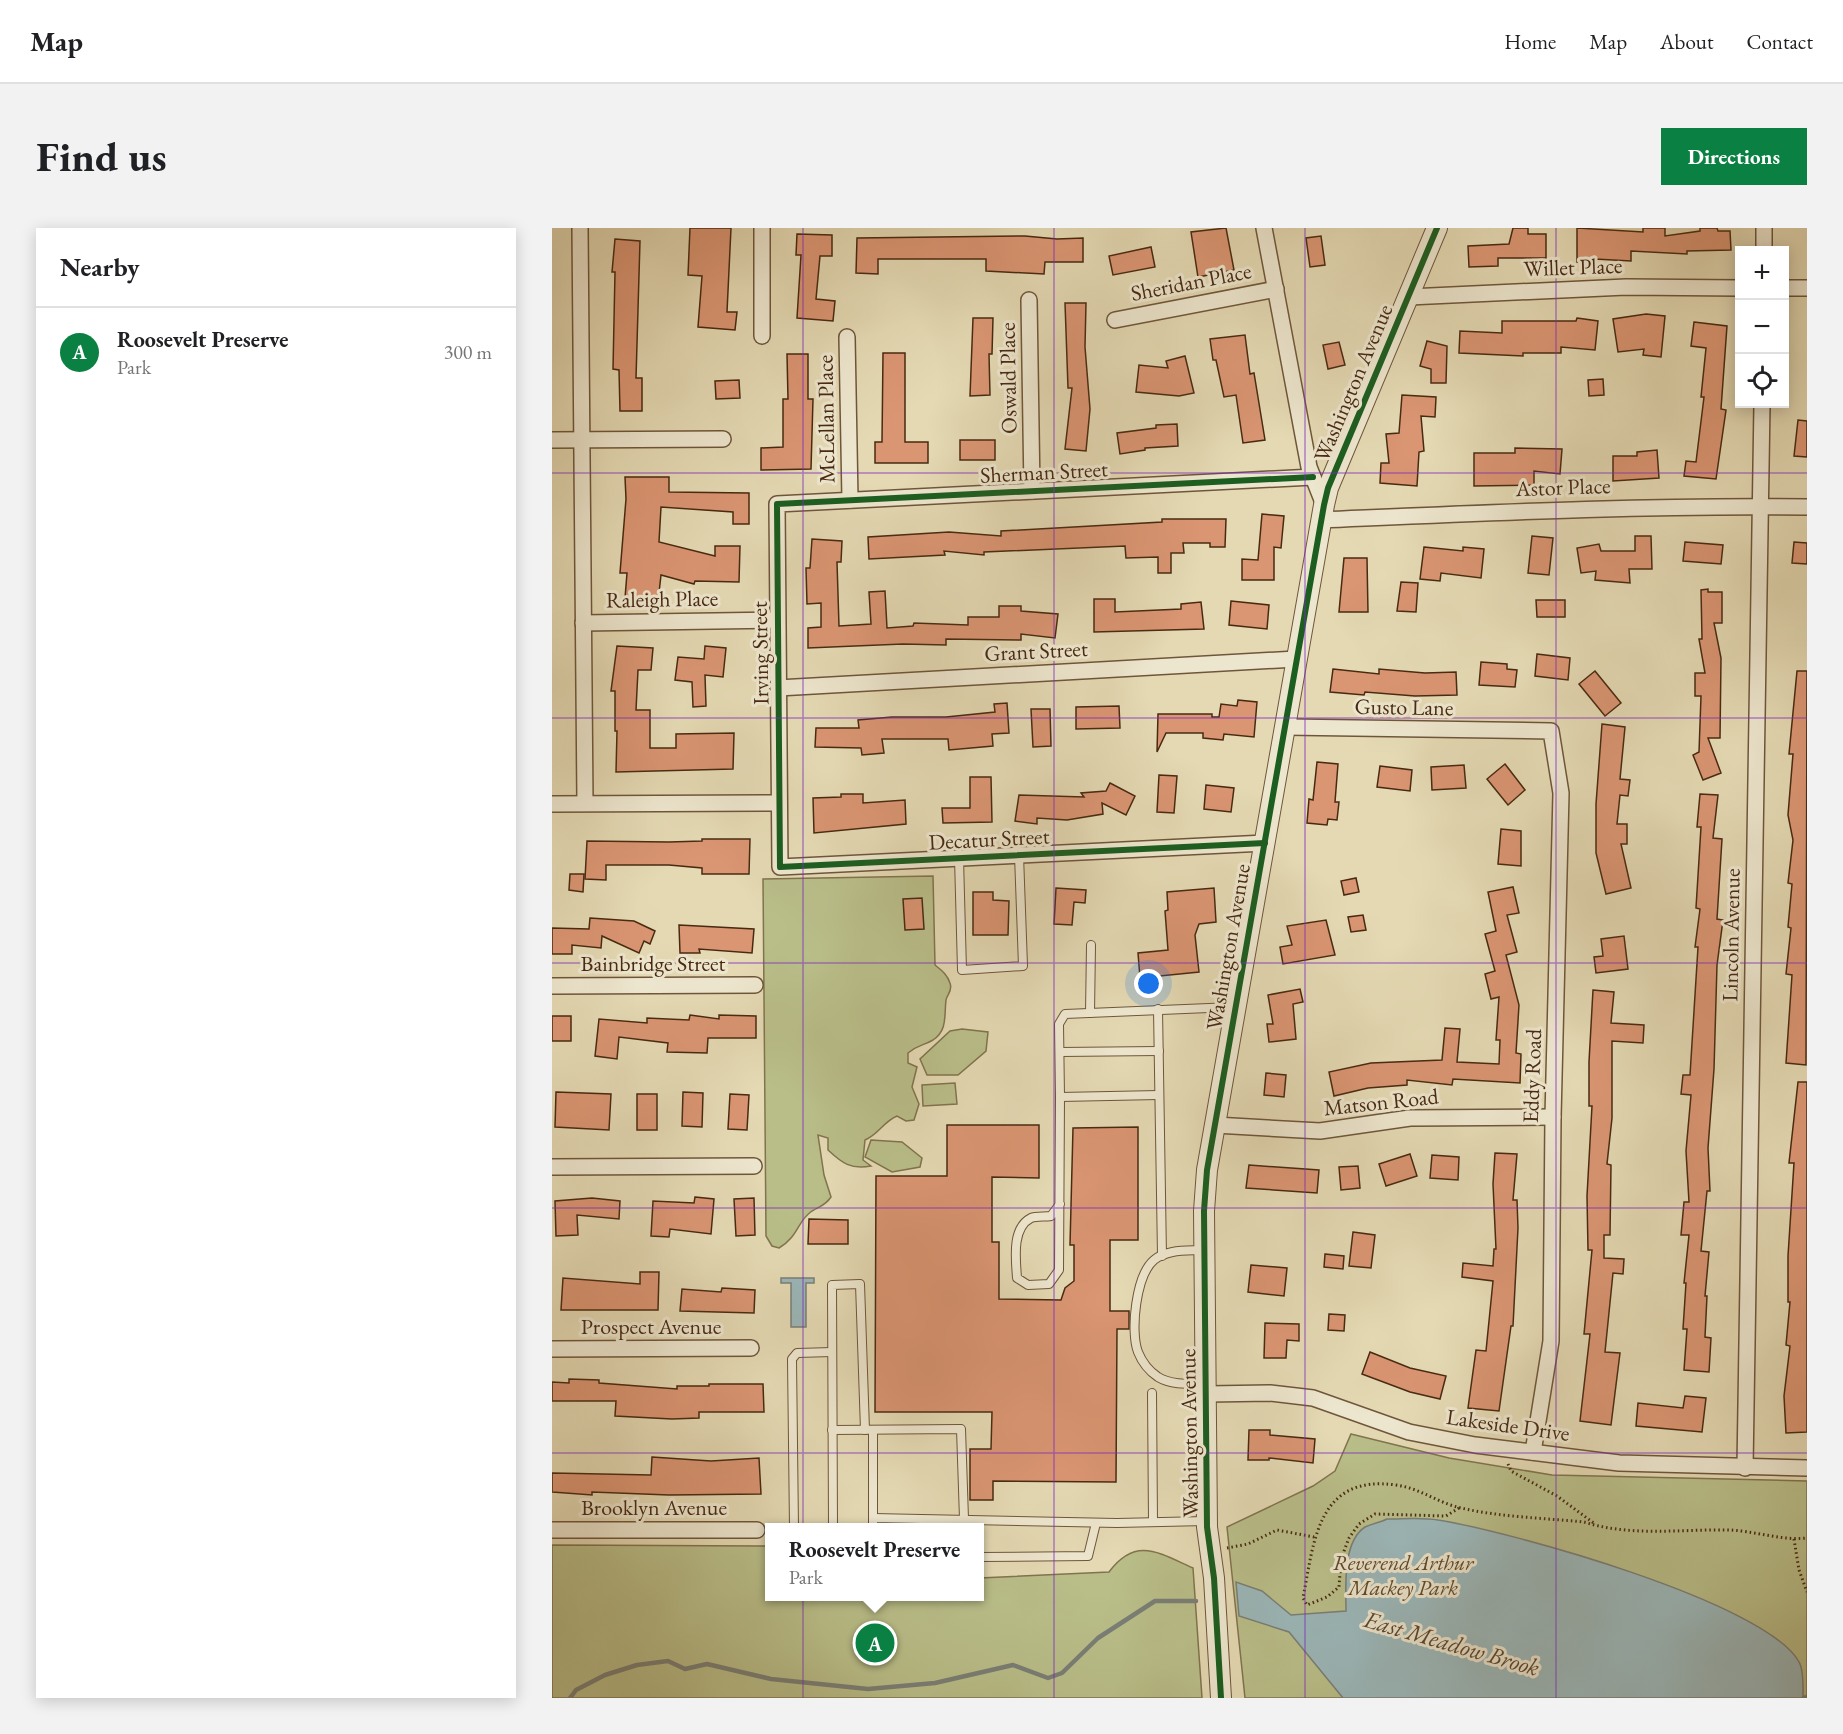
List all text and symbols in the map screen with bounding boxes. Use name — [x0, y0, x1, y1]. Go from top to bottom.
text: Map — [30, 23, 83, 59]
text: Home — [1504, 28, 1556, 55]
text: Map — [1589, 28, 1627, 55]
text: About — [1660, 28, 1713, 55]
text: Contact — [1746, 28, 1813, 55]
button: Directions — [1661, 128, 1807, 185]
text: Find us — [36, 129, 167, 184]
map controls — [1735, 246, 1789, 408]
button: + — [1735, 246, 1789, 300]
text: Nearby — [60, 250, 140, 284]
street label: Willet Place — [1523, 251, 1623, 283]
street label: Sheridan Place — [1128, 256, 1254, 308]
street label: Washington Avenue — [1307, 299, 1399, 466]
button: − — [1735, 300, 1789, 354]
street label: Oswald Place — [993, 322, 1023, 434]
text: Roosevelt Preserve — [117, 325, 288, 354]
text: A — [72, 339, 87, 365]
text: 300 m — [444, 339, 492, 365]
text: Park — [117, 354, 151, 380]
street label: McLellan Place — [810, 354, 842, 483]
button: locate — [1735, 354, 1789, 408]
street label: Sherman Street — [979, 454, 1109, 490]
street label: Astor Place — [1514, 471, 1611, 503]
street label: Raleigh Place — [606, 584, 719, 614]
street label: Irving Street — [745, 601, 775, 705]
street label: Grant Street — [984, 634, 1088, 668]
street label: Gusto Lane — [1354, 692, 1454, 722]
street label: Decatur Street — [928, 821, 1050, 857]
street label: Washington Avenue — [1199, 861, 1257, 1033]
street label: Lincoln Avenue — [1715, 868, 1747, 1002]
street label: Bainbridge Street — [581, 949, 725, 978]
your location — [1134, 969, 1163, 998]
street label: Eddy Road — [1516, 1028, 1548, 1124]
street label: Matson Road — [1322, 1081, 1441, 1122]
street label: Prospect Avenue — [581, 1312, 722, 1341]
street label: Washington Avenue — [1173, 1348, 1205, 1518]
street label: Lakeside Drive — [1445, 1402, 1572, 1448]
street label: Brooklyn Avenue — [581, 1493, 727, 1522]
popup — [765, 1523, 984, 1601]
text: Roosevelt Preserve — [789, 1535, 960, 1564]
park label: Reverend Arthur Mackey Park — [1333, 1548, 1475, 1602]
text: Park — [789, 1564, 823, 1590]
water label: East Meadow Brook — [1360, 1603, 1543, 1683]
pin: A — [856, 1620, 894, 1666]

